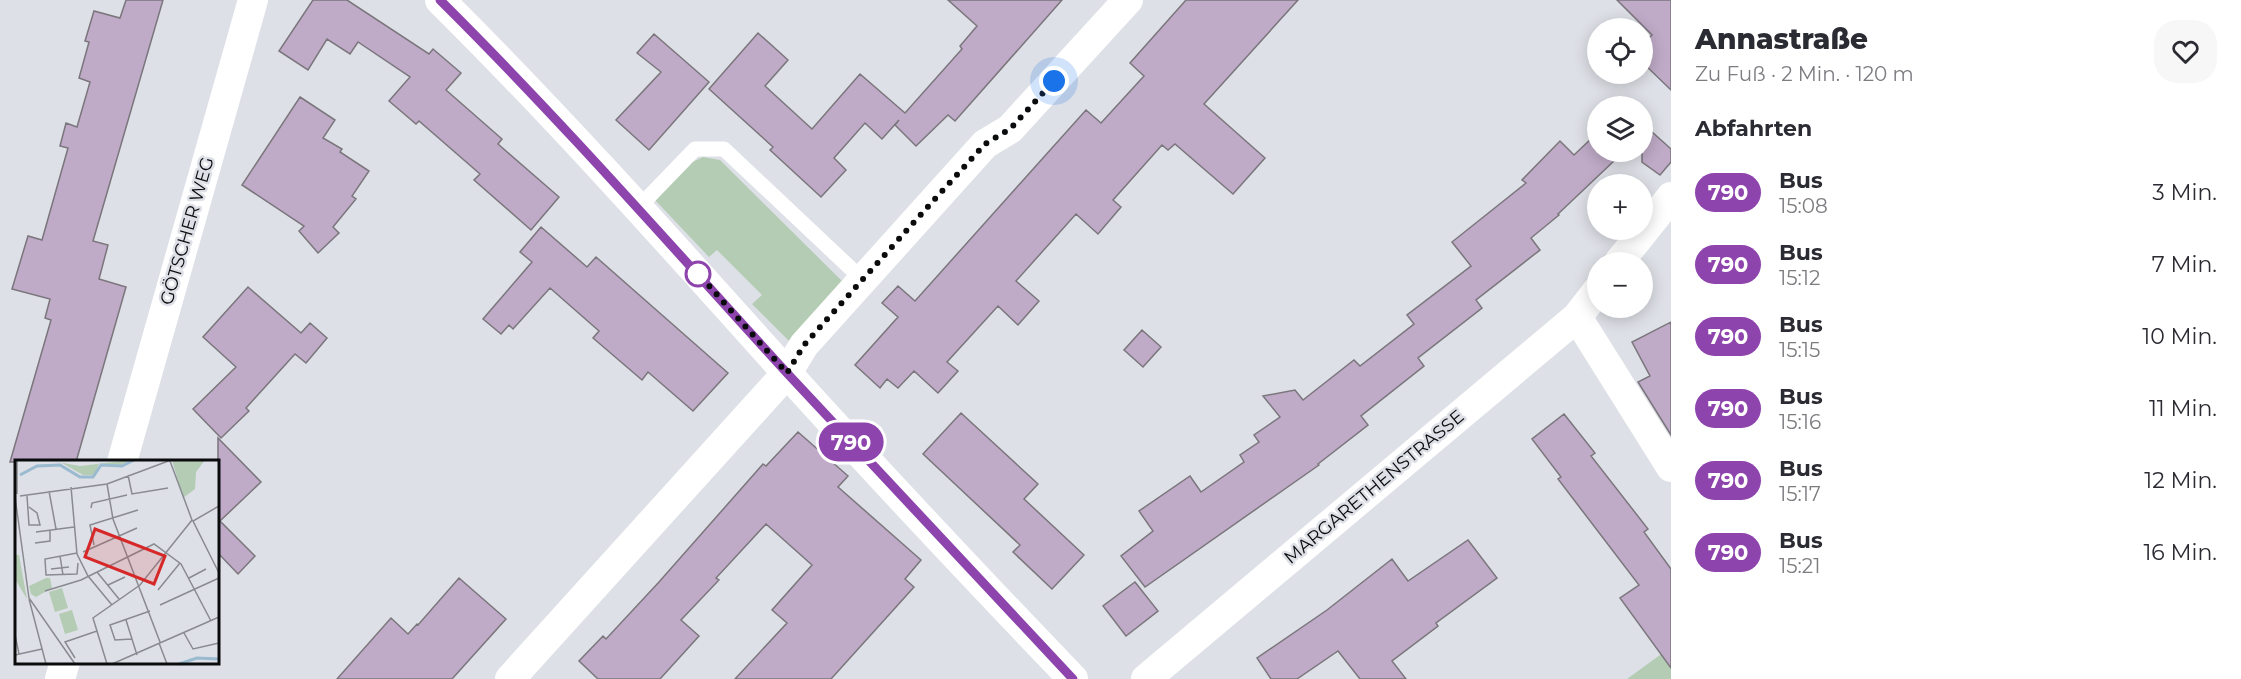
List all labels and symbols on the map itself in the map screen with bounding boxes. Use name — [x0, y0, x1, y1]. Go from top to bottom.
your location — [1039, 66, 1069, 96]
street label: GÖTSCHER WEG — [155, 154, 219, 308]
unlabelled marker — [685, 261, 711, 287]
street label: MARGARETHENSTRASSE — [1280, 405, 1468, 569]
line badge: 790 — [816, 422, 886, 462]
inset map — [15, 460, 219, 664]

